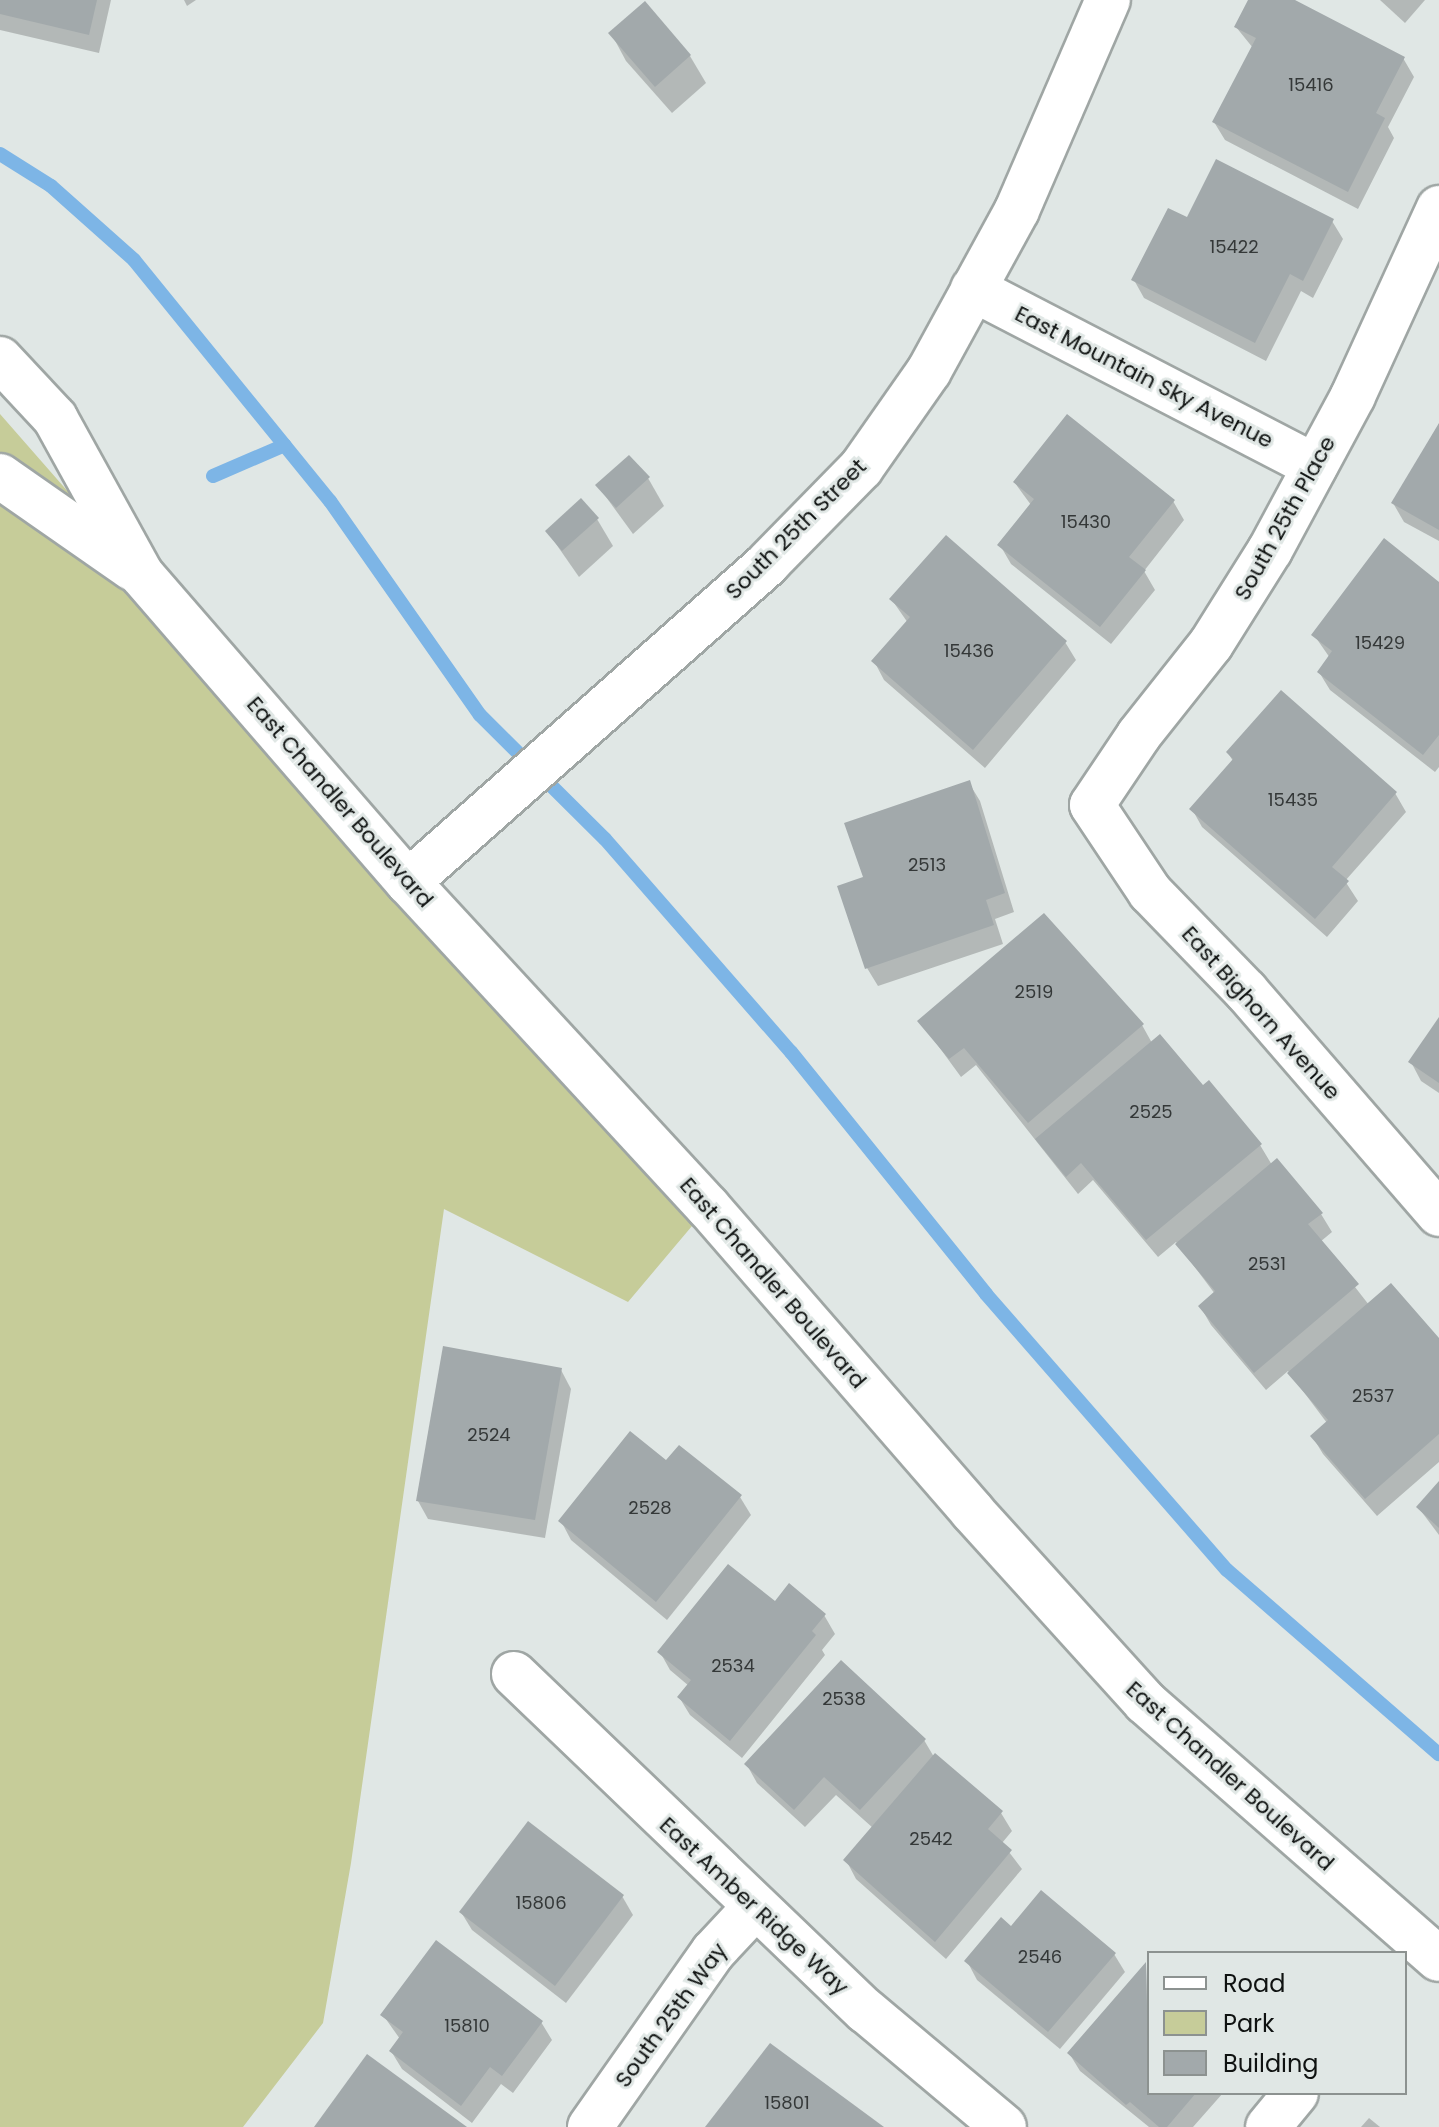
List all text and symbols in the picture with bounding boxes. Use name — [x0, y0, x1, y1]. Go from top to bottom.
house number: 15416 — [1288, 74, 1334, 96]
house number: 15422 — [1209, 236, 1259, 258]
street label: East Mountain Sky Avenue — [1011, 300, 1277, 454]
street label: South 25th Place — [1229, 431, 1341, 605]
street label: South 25th Street — [720, 453, 872, 605]
house number: 15430 — [1061, 511, 1111, 533]
house number: 15429 — [1355, 632, 1405, 654]
house number: 15436 — [944, 640, 994, 662]
street label: East Chandler Boulevard — [241, 691, 439, 913]
house number: 15435 — [1268, 789, 1318, 811]
house number: 2513 — [908, 854, 946, 876]
street label: East Bighorn Avenue — [1176, 921, 1346, 1105]
house number: 2519 — [1015, 981, 1053, 1003]
house number: 2525 — [1129, 1101, 1173, 1123]
street label: East Chandler Boulevard — [674, 1172, 872, 1394]
house number: 2531 — [1248, 1253, 1286, 1275]
house number: 2537 — [1352, 1385, 1394, 1407]
house number: 2524 — [467, 1424, 511, 1446]
house number: 2528 — [628, 1497, 672, 1519]
house number: 2534 — [711, 1655, 755, 1677]
street label: East Chandler Boulevard — [1121, 1676, 1339, 1876]
house number: 2538 — [822, 1688, 866, 1710]
street label: East Amber Ridge Way — [654, 1812, 854, 2000]
house number: 2542 — [909, 1828, 953, 1850]
house number: 15806 — [515, 1892, 567, 1914]
street label: South 25th Way — [610, 1938, 732, 2092]
house number: 2546 — [1018, 1946, 1062, 1968]
legend — [1147, 1951, 1407, 2095]
text: Road — [1223, 1967, 1285, 2000]
text: Park — [1223, 2007, 1274, 2040]
house number: 15810 — [444, 2015, 490, 2037]
text: Building — [1223, 2047, 1319, 2080]
house number: 15801 — [764, 2092, 810, 2114]

